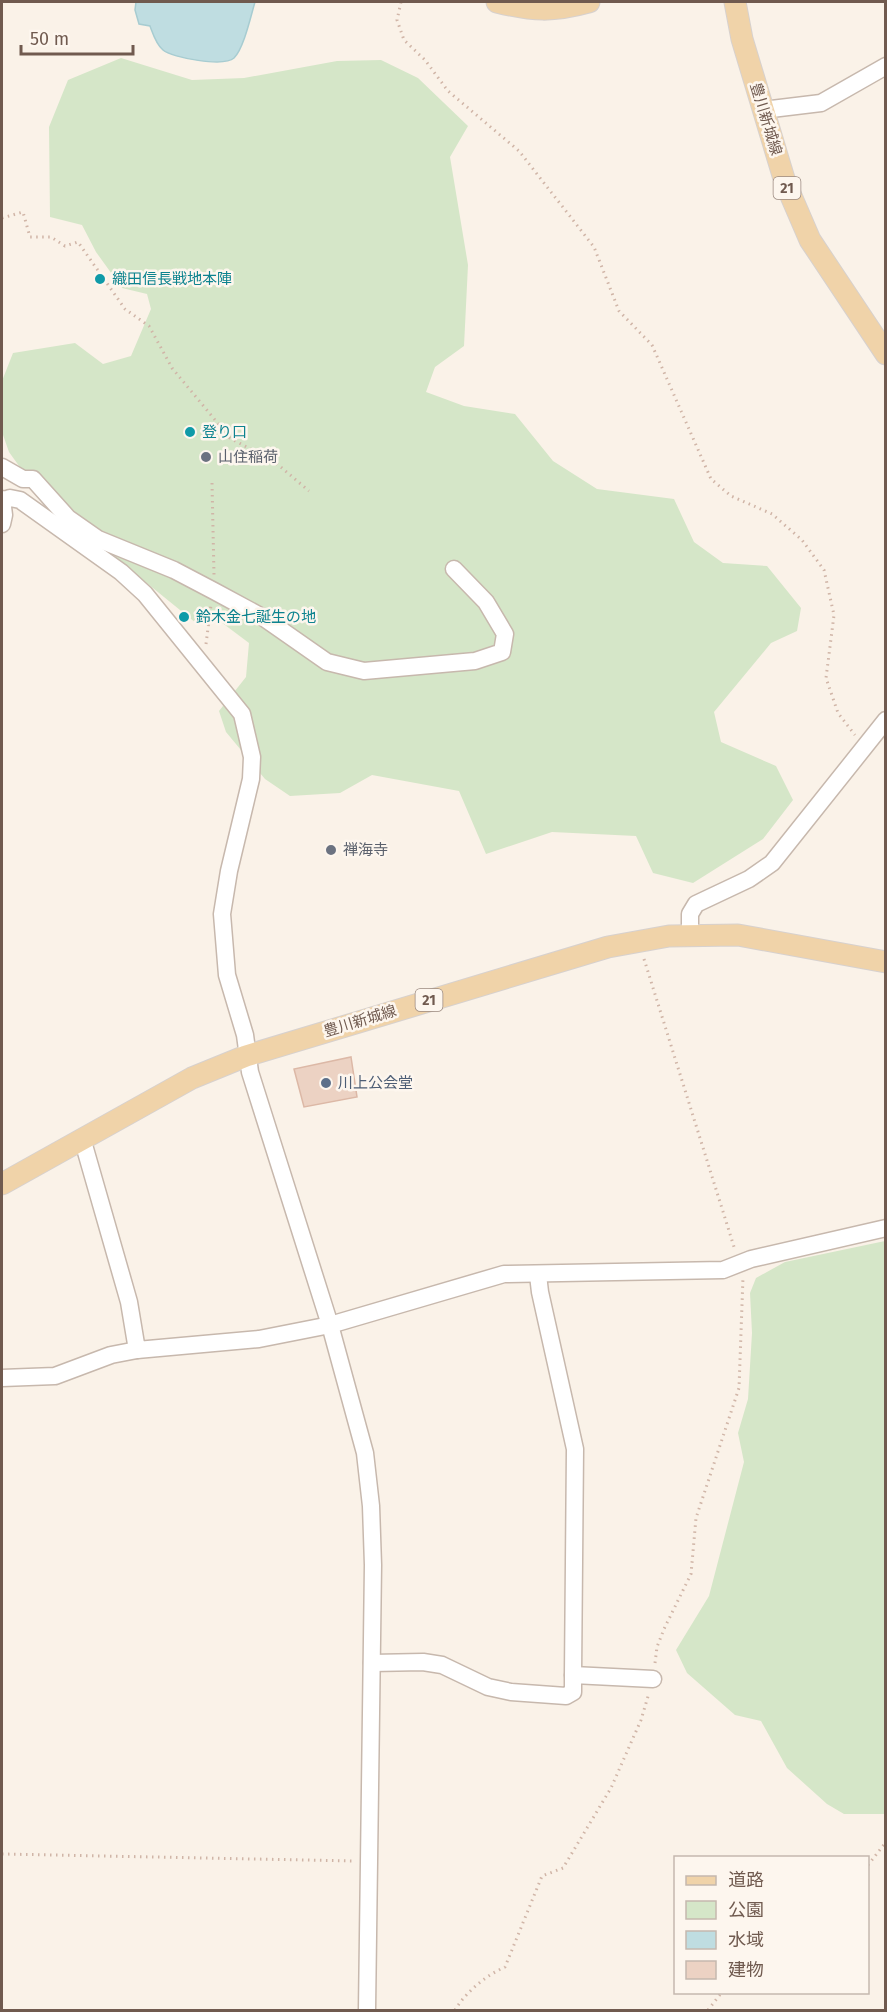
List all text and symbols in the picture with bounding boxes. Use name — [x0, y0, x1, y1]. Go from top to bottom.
scale bar — [21, 18, 134, 56]
text: 50 m — [30, 28, 69, 50]
street label: 豊川新城線 — [746, 80, 786, 158]
road number: 21 — [774, 177, 800, 199]
place label: 織田信長戦地本陣 — [112, 270, 232, 288]
marker: 織田信長戦地本陣 — [93, 272, 107, 286]
place label: 登り口 — [202, 423, 247, 441]
marker: 登り口 — [183, 425, 197, 439]
place label: 山住稲荷 — [218, 448, 278, 466]
marker: 山住稲荷 — [199, 450, 213, 464]
place label: 鈴木金七誕生の地 — [196, 608, 316, 626]
marker: 鈴木金七誕生の地 — [177, 610, 191, 624]
place label: 禅海寺 — [343, 841, 388, 859]
marker: 禅海寺 — [324, 843, 338, 857]
road number: 21 — [416, 989, 442, 1011]
street label: 豊川新城線 — [321, 1001, 399, 1041]
place label: 川上公会堂 — [338, 1074, 413, 1092]
marker: 川上公会堂 — [319, 1076, 333, 1090]
legend — [674, 1856, 869, 1994]
text: 道路 — [728, 1869, 764, 1891]
text: 公園 — [728, 1899, 764, 1921]
text: 水域 — [728, 1929, 764, 1951]
text: 建物 — [728, 1959, 764, 1981]

